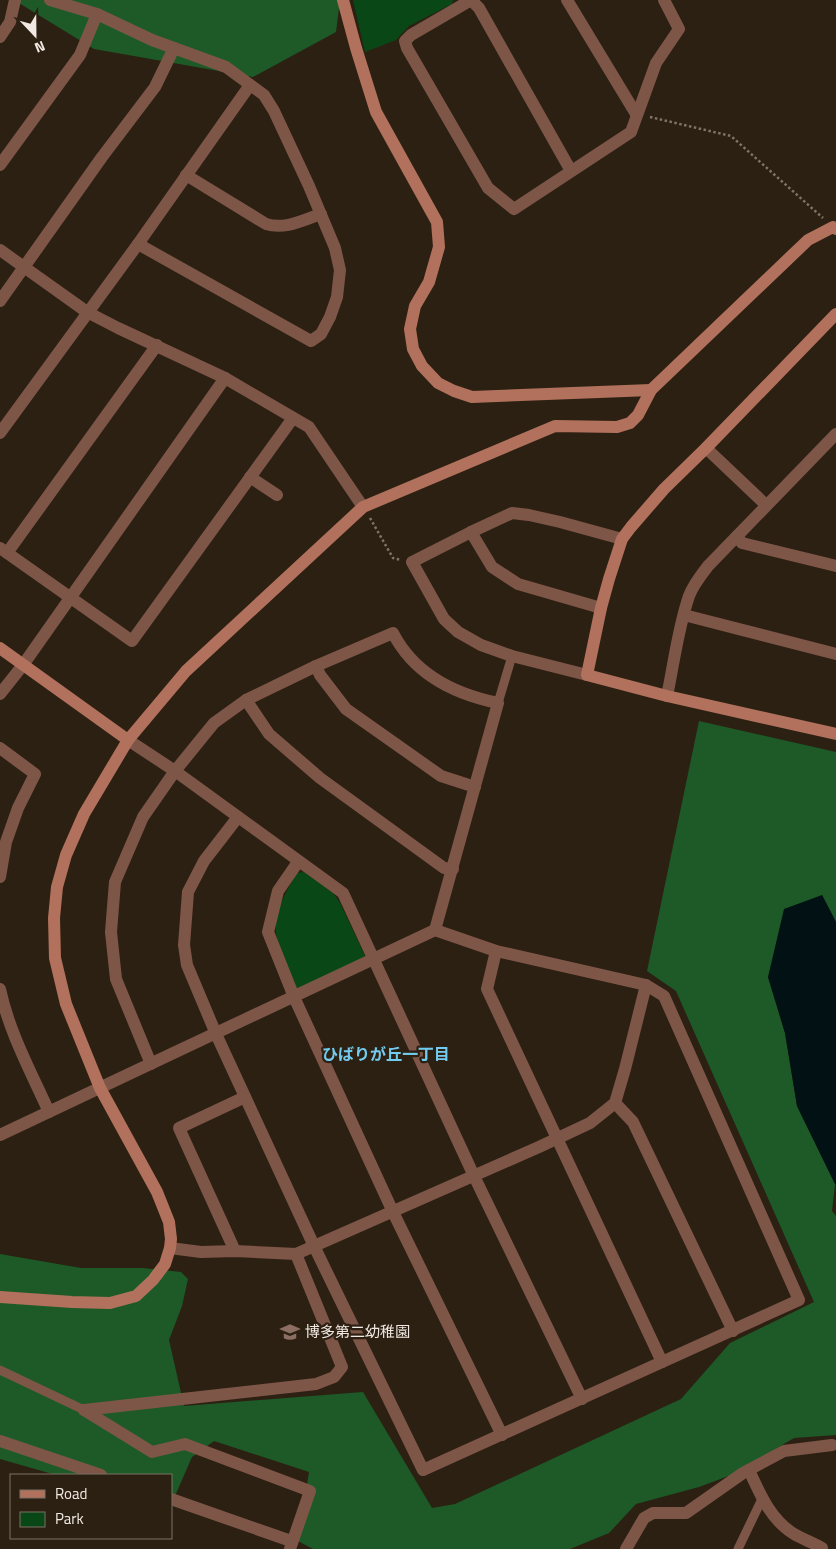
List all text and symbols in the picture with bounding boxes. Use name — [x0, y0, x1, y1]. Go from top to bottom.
north arrow — [10, 10, 60, 60]
text: N — [32, 36, 48, 59]
district label: ひばりが丘一丁目 — [322, 1042, 450, 1066]
place label: 博多第二幼稚園 — [305, 1320, 410, 1343]
school or university icon: 博多第二幼稚園 — [279, 1321, 301, 1343]
legend — [10, 1474, 172, 1539]
text: Road — [55, 1482, 87, 1505]
text: Park — [55, 1507, 84, 1530]

